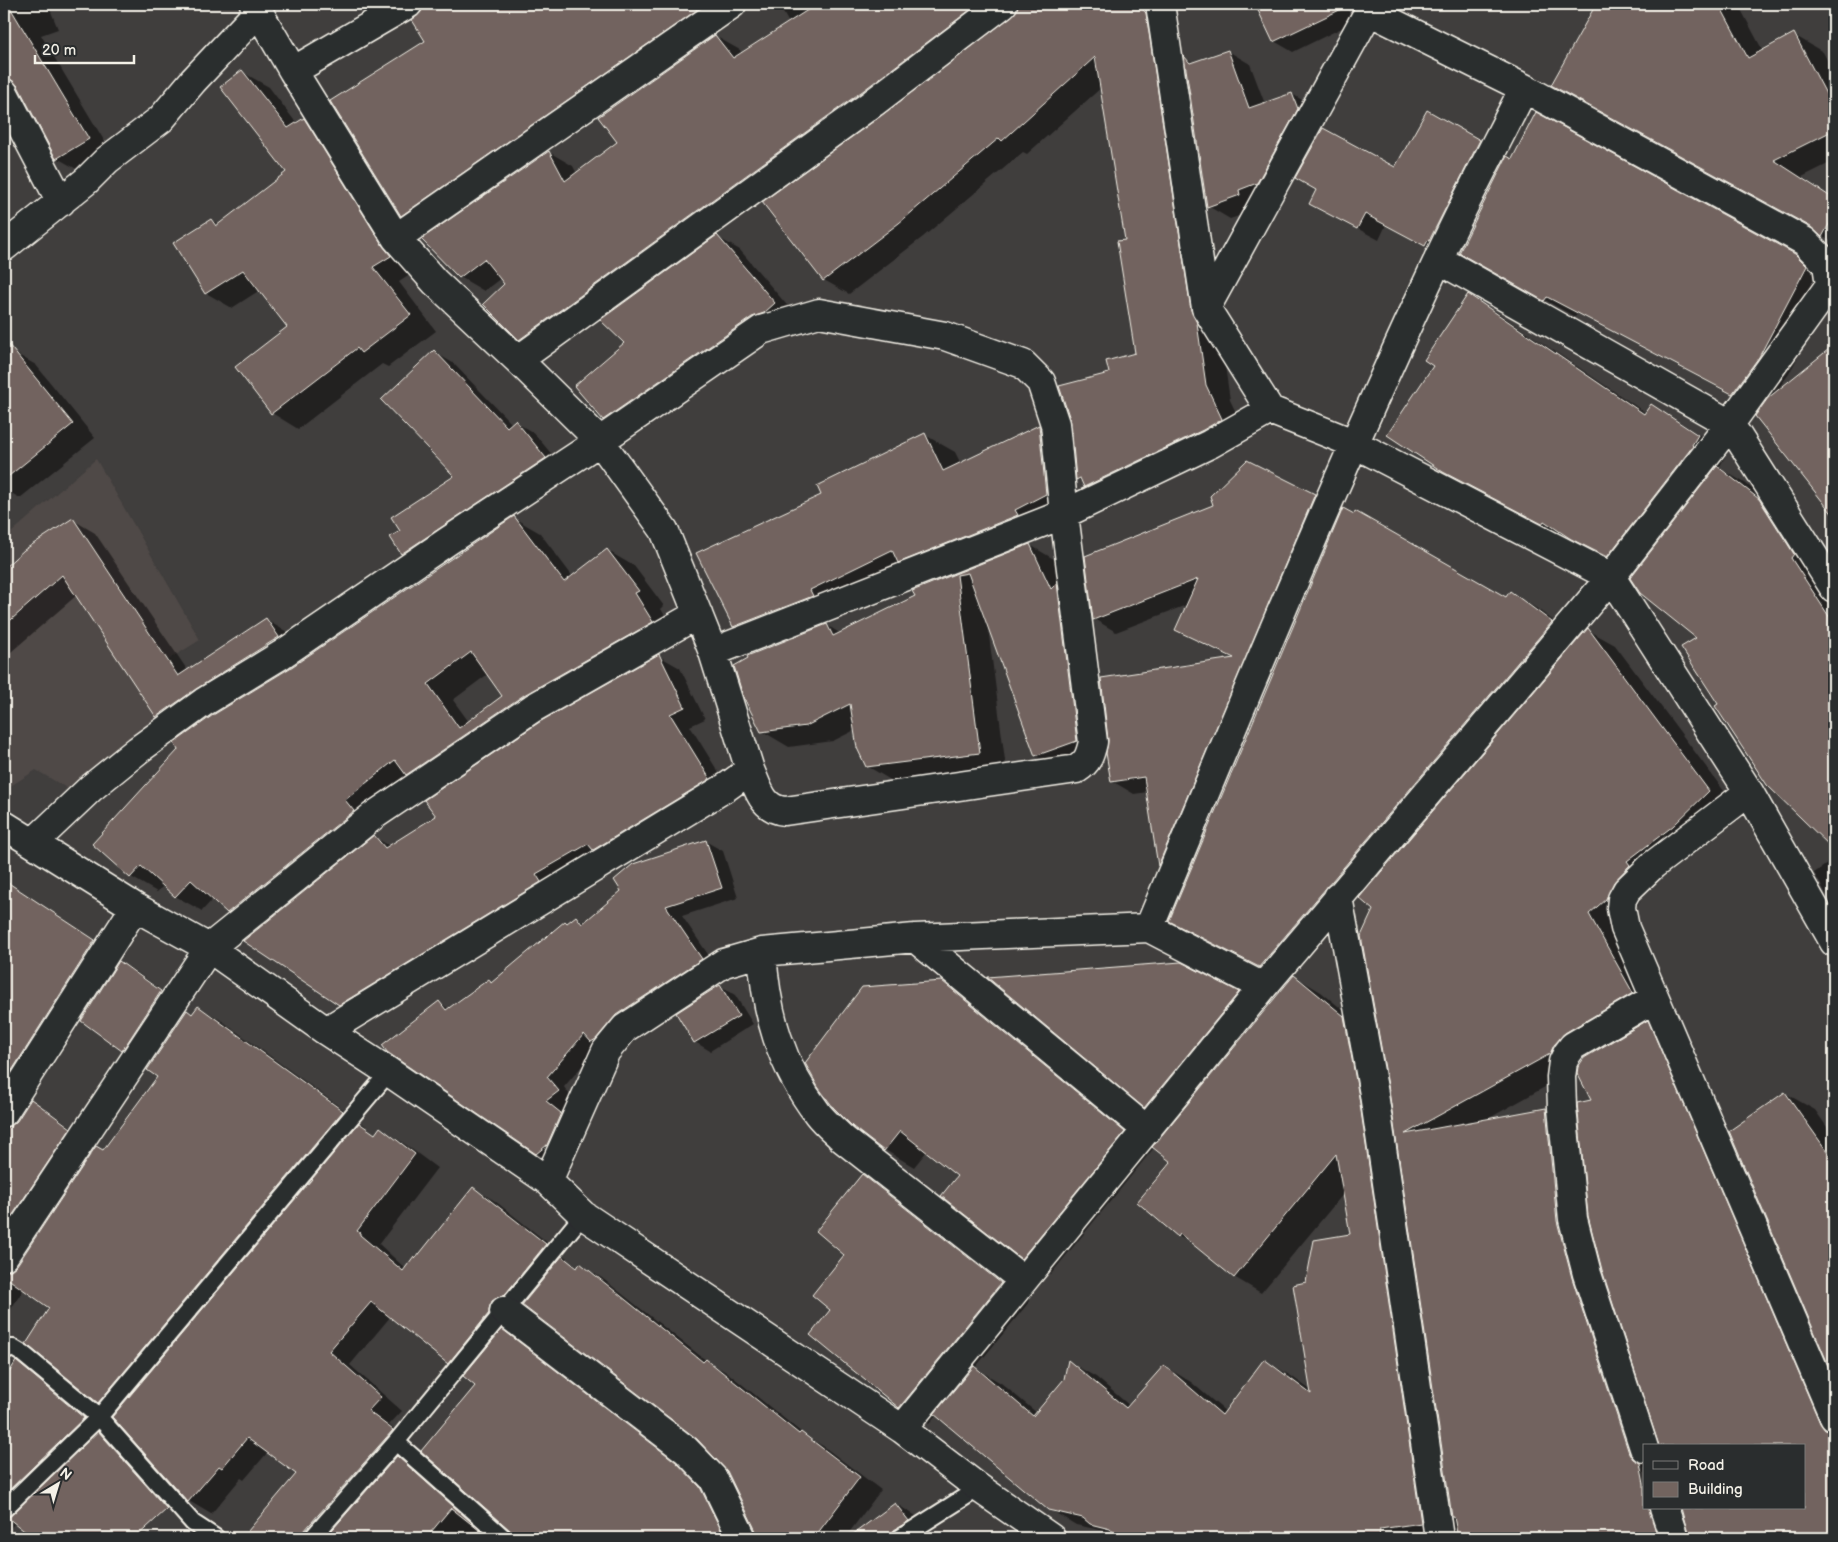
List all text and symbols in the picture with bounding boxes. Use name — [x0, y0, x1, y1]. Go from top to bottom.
scale bar — [35, 32, 134, 64]
text: 20 m — [42, 41, 76, 60]
legend — [1643, 1444, 1806, 1510]
text: Road — [1688, 1456, 1724, 1475]
north arrow — [32, 1460, 82, 1510]
text: N — [56, 1464, 75, 1484]
text: Building — [1688, 1480, 1743, 1499]

